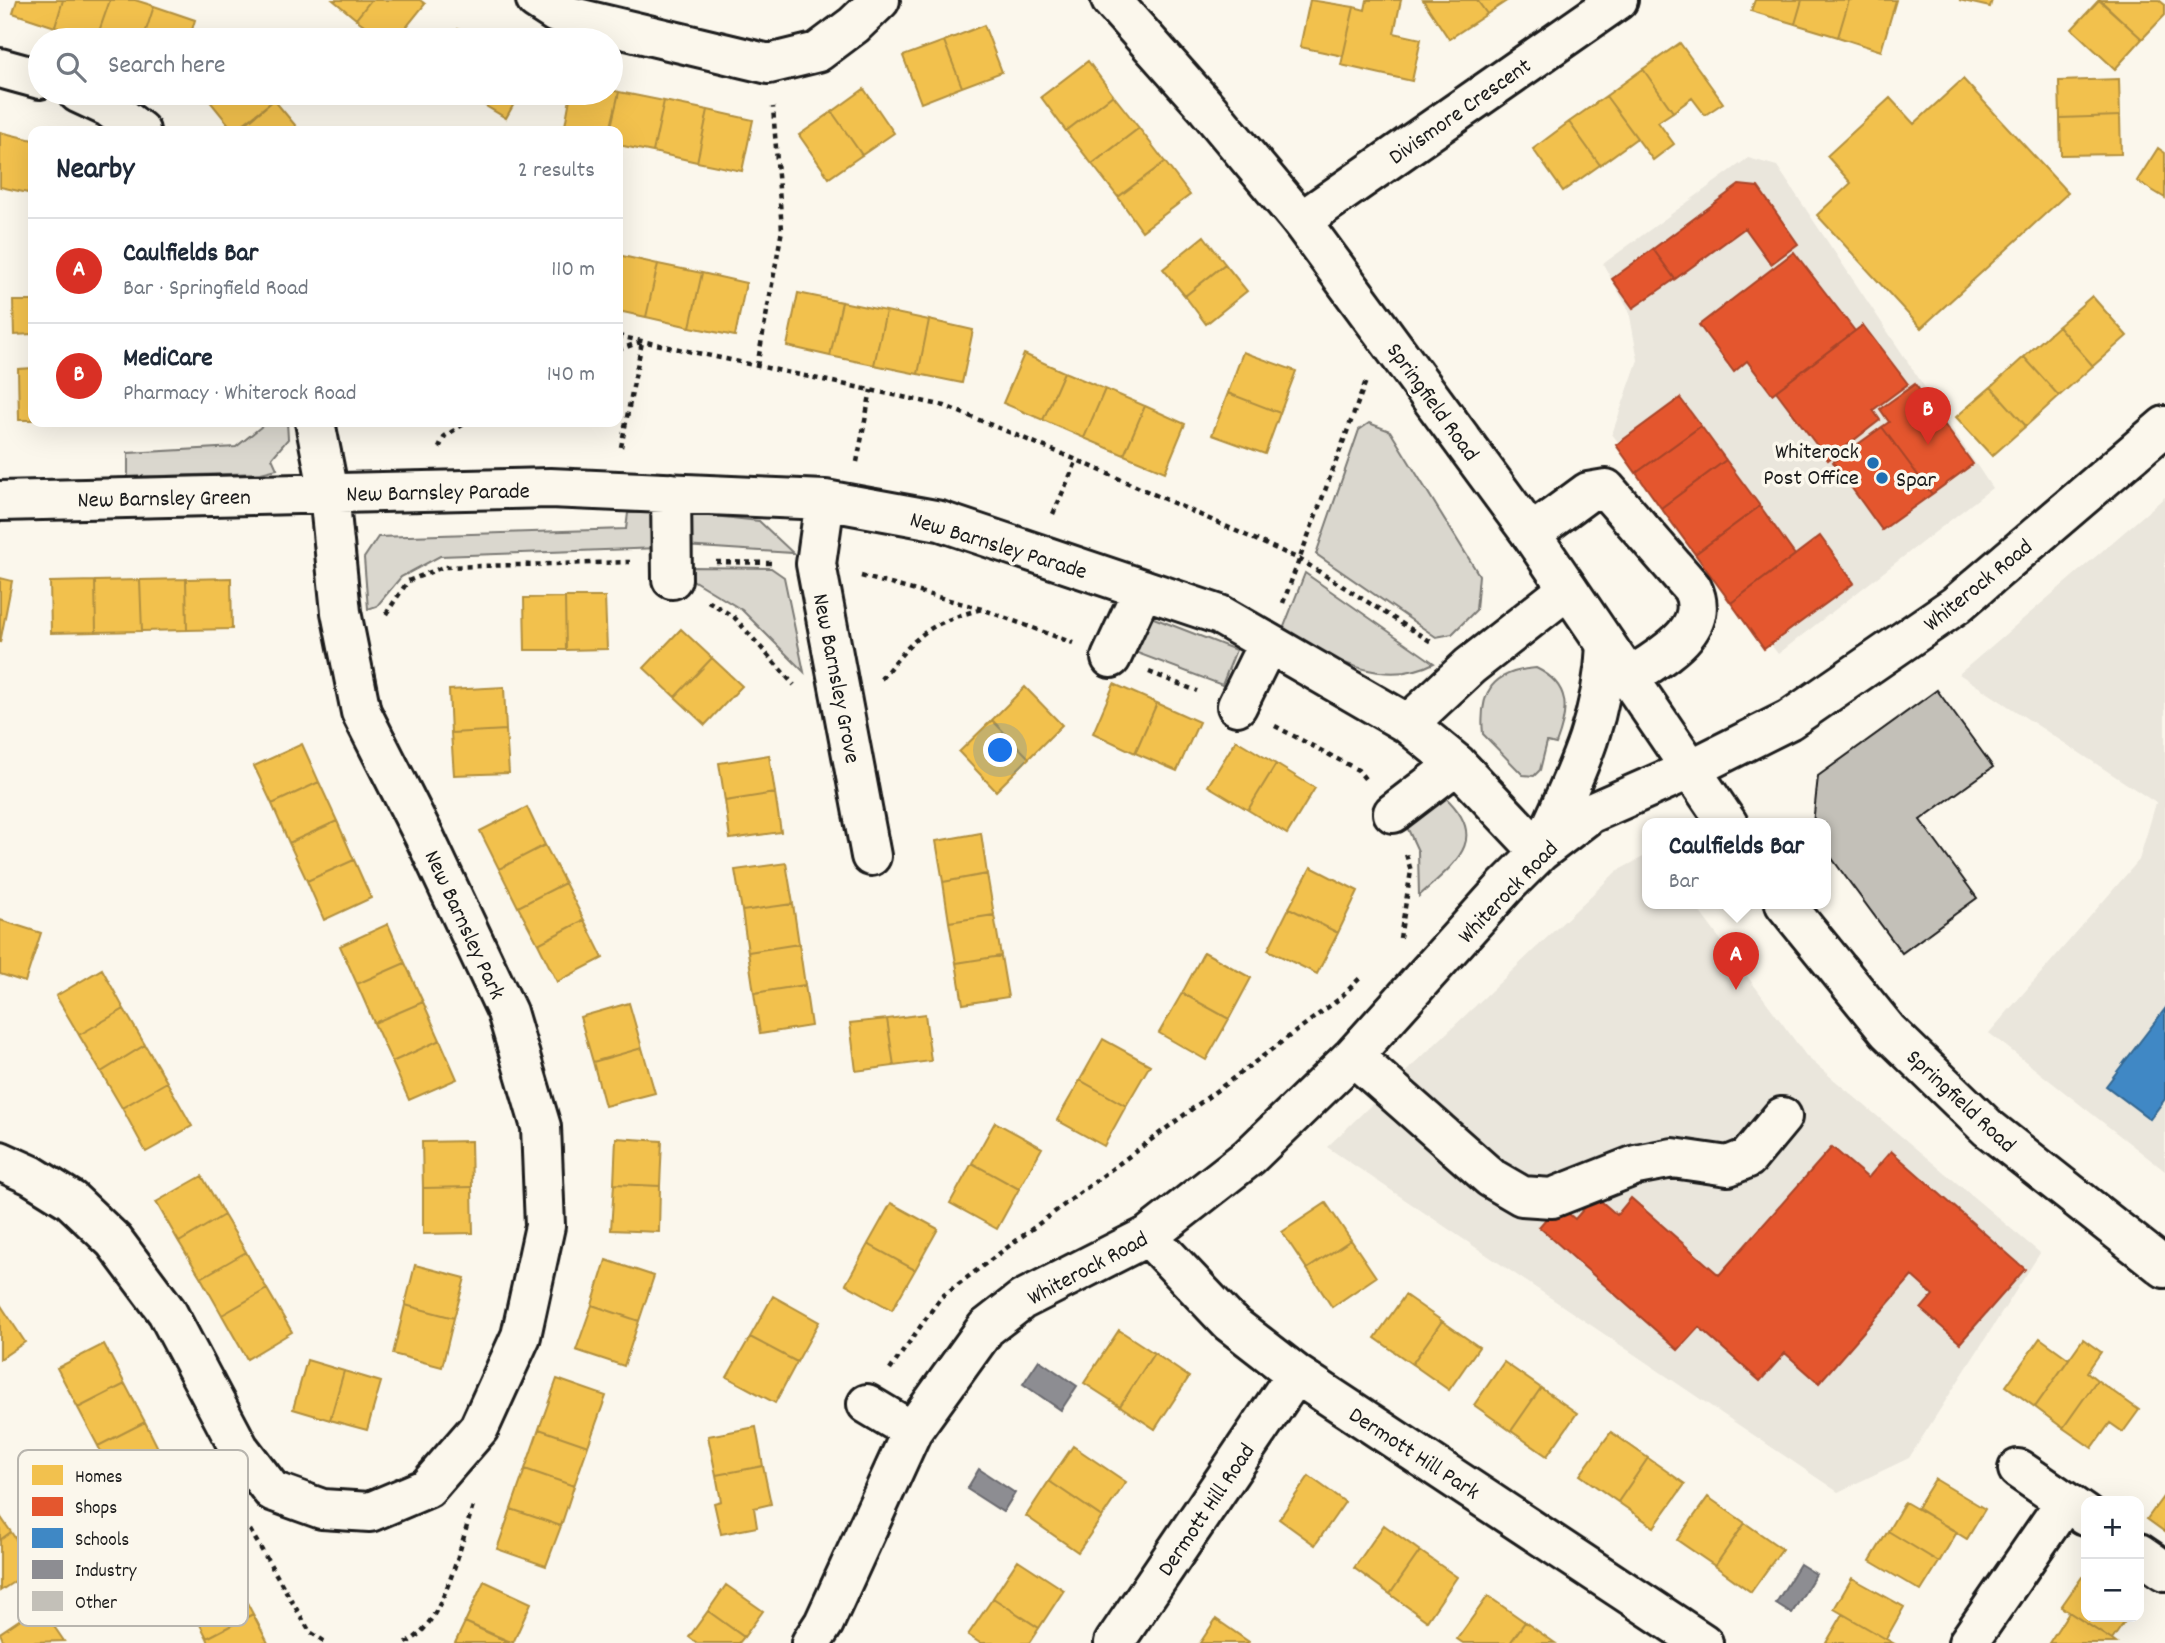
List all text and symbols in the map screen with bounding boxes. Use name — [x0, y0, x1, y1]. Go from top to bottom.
search box — [28, 28, 623, 105]
icon: search — [52, 48, 90, 86]
text: Search here — [108, 48, 226, 85]
street label: Divismore Crescent — [1383, 51, 1539, 174]
text: Nearby — [56, 150, 134, 193]
text: 2 results — [518, 155, 595, 188]
text: Caulfields Bar — [123, 236, 258, 273]
text: A — [73, 254, 85, 287]
text: 110 m — [551, 254, 595, 287]
text: Bar · Springfield Road — [123, 273, 309, 306]
street label: Springfield Road — [1377, 337, 1486, 469]
text: MediCare — [123, 341, 213, 378]
text: B — [74, 359, 84, 392]
text: 140 m — [547, 359, 595, 392]
text: Pharmacy · Whiterock Road — [123, 378, 357, 411]
pin: B — [1905, 387, 1951, 445]
place label: Whiterock Post Office — [1763, 437, 1859, 496]
marker: Whiterock Post Office — [1865, 455, 1881, 471]
place label: Spar — [1896, 465, 1937, 498]
marker: Spar — [1874, 470, 1890, 486]
street label: New Barnsley Parade — [346, 476, 530, 513]
street label: New Barnsley Green — [77, 482, 251, 519]
street label: New Barnsley Parade — [905, 505, 1091, 590]
street label: Whiterock Road — [1917, 532, 2041, 641]
street label: New Barnsley Grove — [802, 591, 867, 766]
your location — [983, 733, 1017, 767]
popup — [1642, 818, 1831, 909]
text: Caulfields Bar — [1669, 829, 1804, 866]
street label: Whiterock Road — [1452, 834, 1567, 952]
street label: New Barnsley Park — [414, 845, 512, 1006]
text: Bar — [1669, 866, 1699, 899]
pin: A — [1713, 932, 1759, 990]
street label: Springfield Road — [1897, 1043, 2022, 1162]
street label: Whiterock Road — [1022, 1224, 1155, 1316]
street label: Dermott Hill Park — [1341, 1400, 1485, 1510]
street label: Dermott Hill Road — [1151, 1438, 1265, 1584]
legend — [18, 1450, 248, 1626]
text: Homes — [75, 1465, 123, 1492]
text: Shops — [75, 1496, 117, 1523]
map controls — [2081, 1496, 2144, 1622]
button: + — [2081, 1496, 2144, 1559]
text: Schools — [75, 1528, 129, 1555]
text: Industry — [75, 1559, 137, 1586]
button: − — [2081, 1559, 2144, 1622]
text: Other — [75, 1591, 117, 1618]

